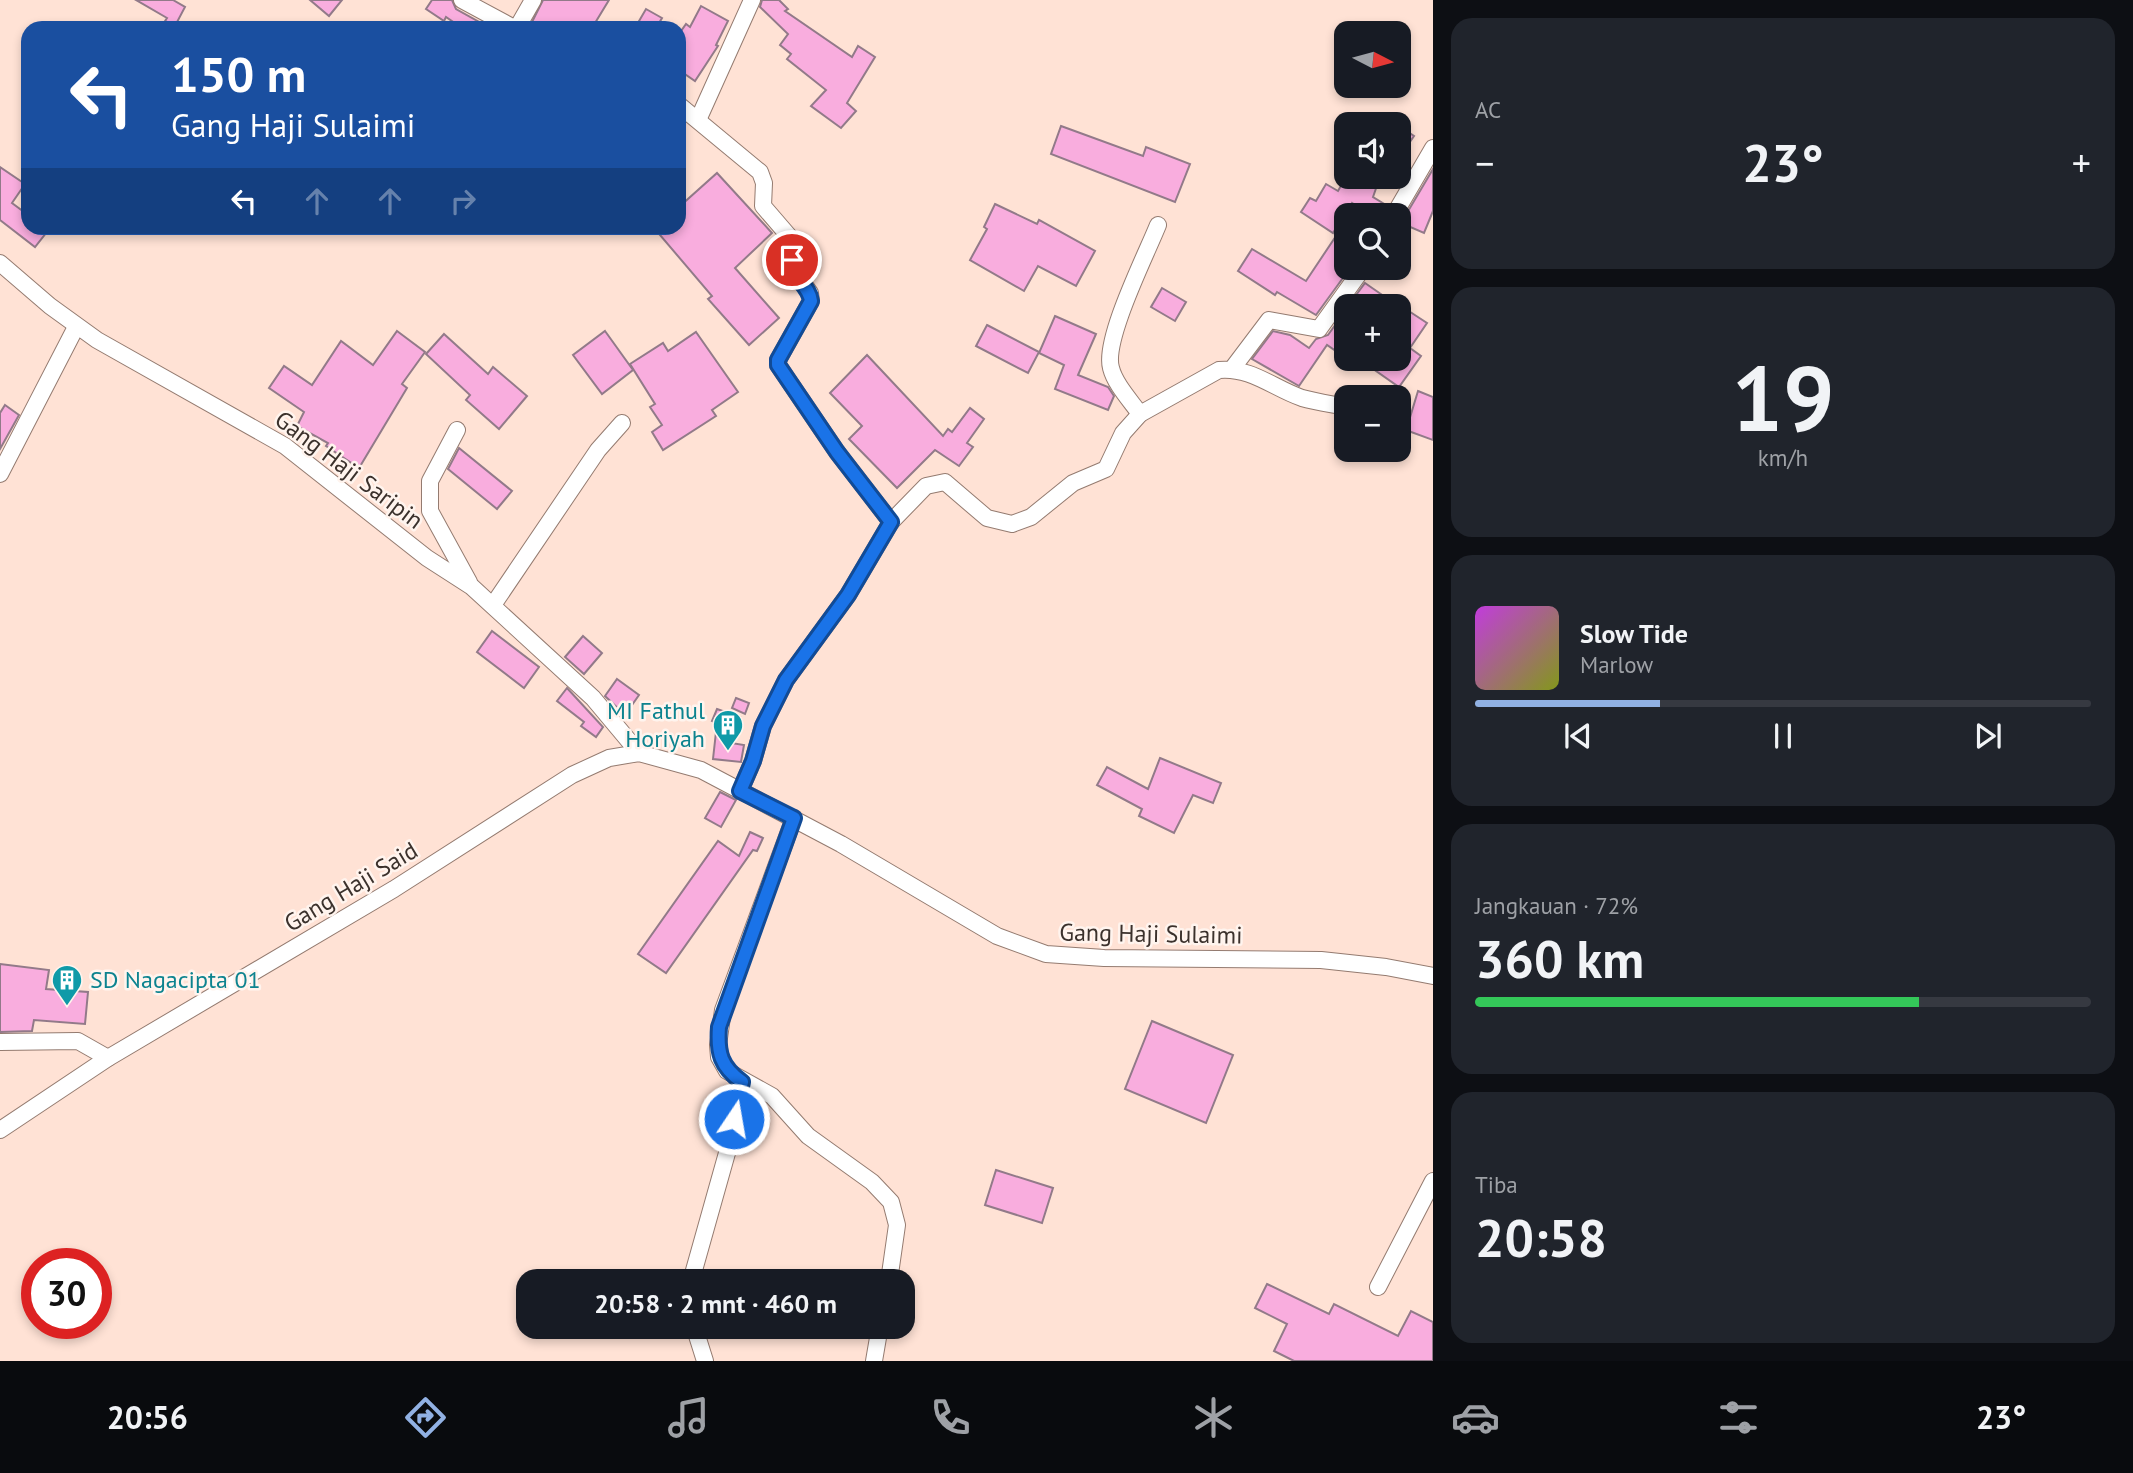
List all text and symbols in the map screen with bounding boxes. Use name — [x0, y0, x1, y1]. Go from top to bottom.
north arrow — [1334, 21, 1410, 98]
map controls — [1334, 21, 1411, 462]
text: 150 m — [171, 42, 306, 106]
icon: left — [56, 49, 147, 140]
text: AC — [1475, 95, 1501, 124]
text: Gang Haji Sulaimi — [171, 104, 415, 146]
button: sound — [1334, 112, 1411, 189]
text: 23° — [1742, 129, 1824, 196]
text: − — [1475, 138, 1494, 187]
text: + — [2072, 138, 2091, 187]
icon: left — [225, 182, 263, 220]
icon: ahead — [298, 182, 336, 220]
icon: ahead — [371, 182, 409, 220]
icon: right — [444, 182, 482, 220]
button: search — [1334, 203, 1411, 280]
pin — [762, 230, 822, 290]
icon: arrive — [773, 241, 811, 279]
button: + — [1334, 294, 1411, 371]
text: 19 — [1731, 338, 1835, 456]
button: − — [1334, 385, 1411, 462]
street label: Gang Haji Saripin — [269, 404, 430, 536]
text: km/h — [1758, 443, 1808, 472]
text: Slow Tide — [1580, 617, 1688, 650]
text: Marlow — [1580, 650, 1653, 679]
place label: MI Fathul Horiyah — [607, 695, 705, 754]
building icon: MI Fathul Horiyah — [711, 708, 745, 752]
icon: previous — [1559, 717, 1597, 755]
icon: pause — [1764, 717, 1802, 755]
icon: next — [1969, 717, 2007, 755]
street label: Gang Haji Said — [278, 835, 423, 939]
text: Jangkauan · 72% — [1475, 891, 1638, 920]
street label: Gang Haji Sulaimi — [1059, 916, 1243, 951]
text: 360 km — [1475, 925, 1644, 992]
building icon: SD Nagacipta 01 — [50, 963, 84, 1007]
place label: SD Nagacipta 01 — [90, 964, 261, 995]
position arrow — [697, 1082, 771, 1156]
text: Tiba — [1475, 1170, 1518, 1199]
text: 20:58 — [1475, 1204, 1607, 1271]
speed limit sign: 30 — [21, 1248, 112, 1339]
text: 20:58 · 2 mnt · 460 m — [594, 1287, 837, 1320]
icon: directions — [401, 1393, 450, 1442]
icon: music — [664, 1393, 713, 1442]
icon: phone — [926, 1393, 975, 1442]
icon: climate — [1189, 1393, 1238, 1442]
icon: car — [1451, 1393, 1500, 1442]
icon: filters — [1714, 1393, 1763, 1442]
text: 20:56 — [107, 1396, 188, 1438]
text: 23° — [1976, 1396, 2026, 1438]

